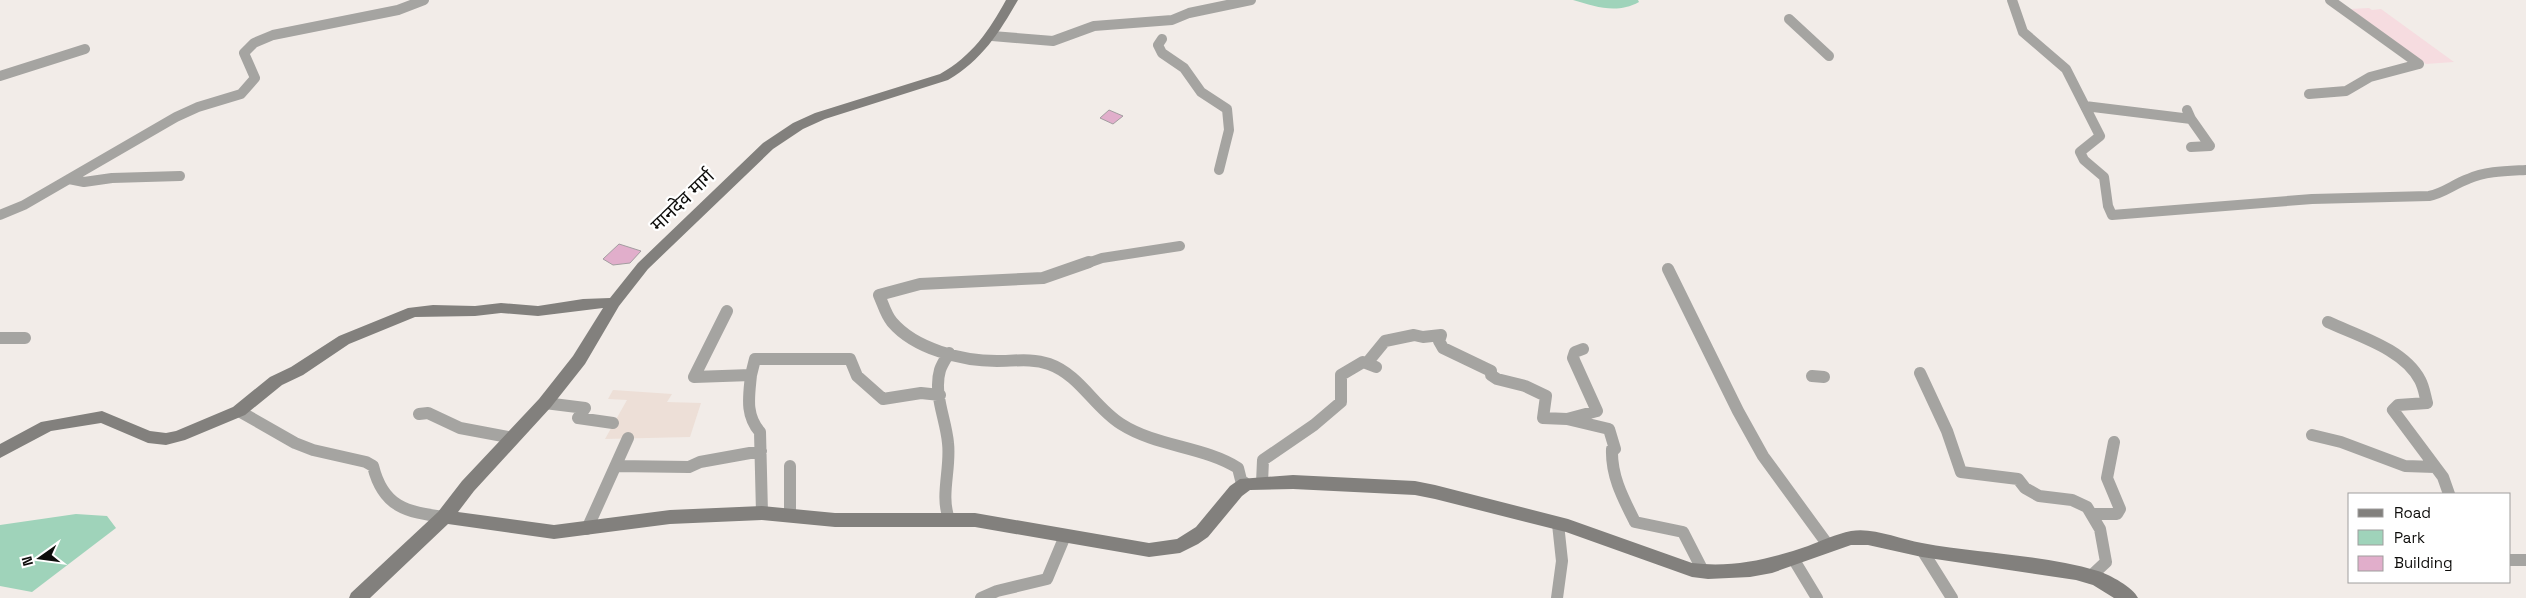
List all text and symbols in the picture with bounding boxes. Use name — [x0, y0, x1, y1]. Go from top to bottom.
street label: मानदेव मार्ग — [645, 163, 720, 237]
legend — [2348, 493, 2511, 583]
text: Road — [2394, 503, 2431, 522]
text: Park — [2394, 528, 2425, 547]
north arrow — [15, 533, 65, 583]
text: Building — [2394, 553, 2453, 572]
text: N — [18, 554, 37, 568]

